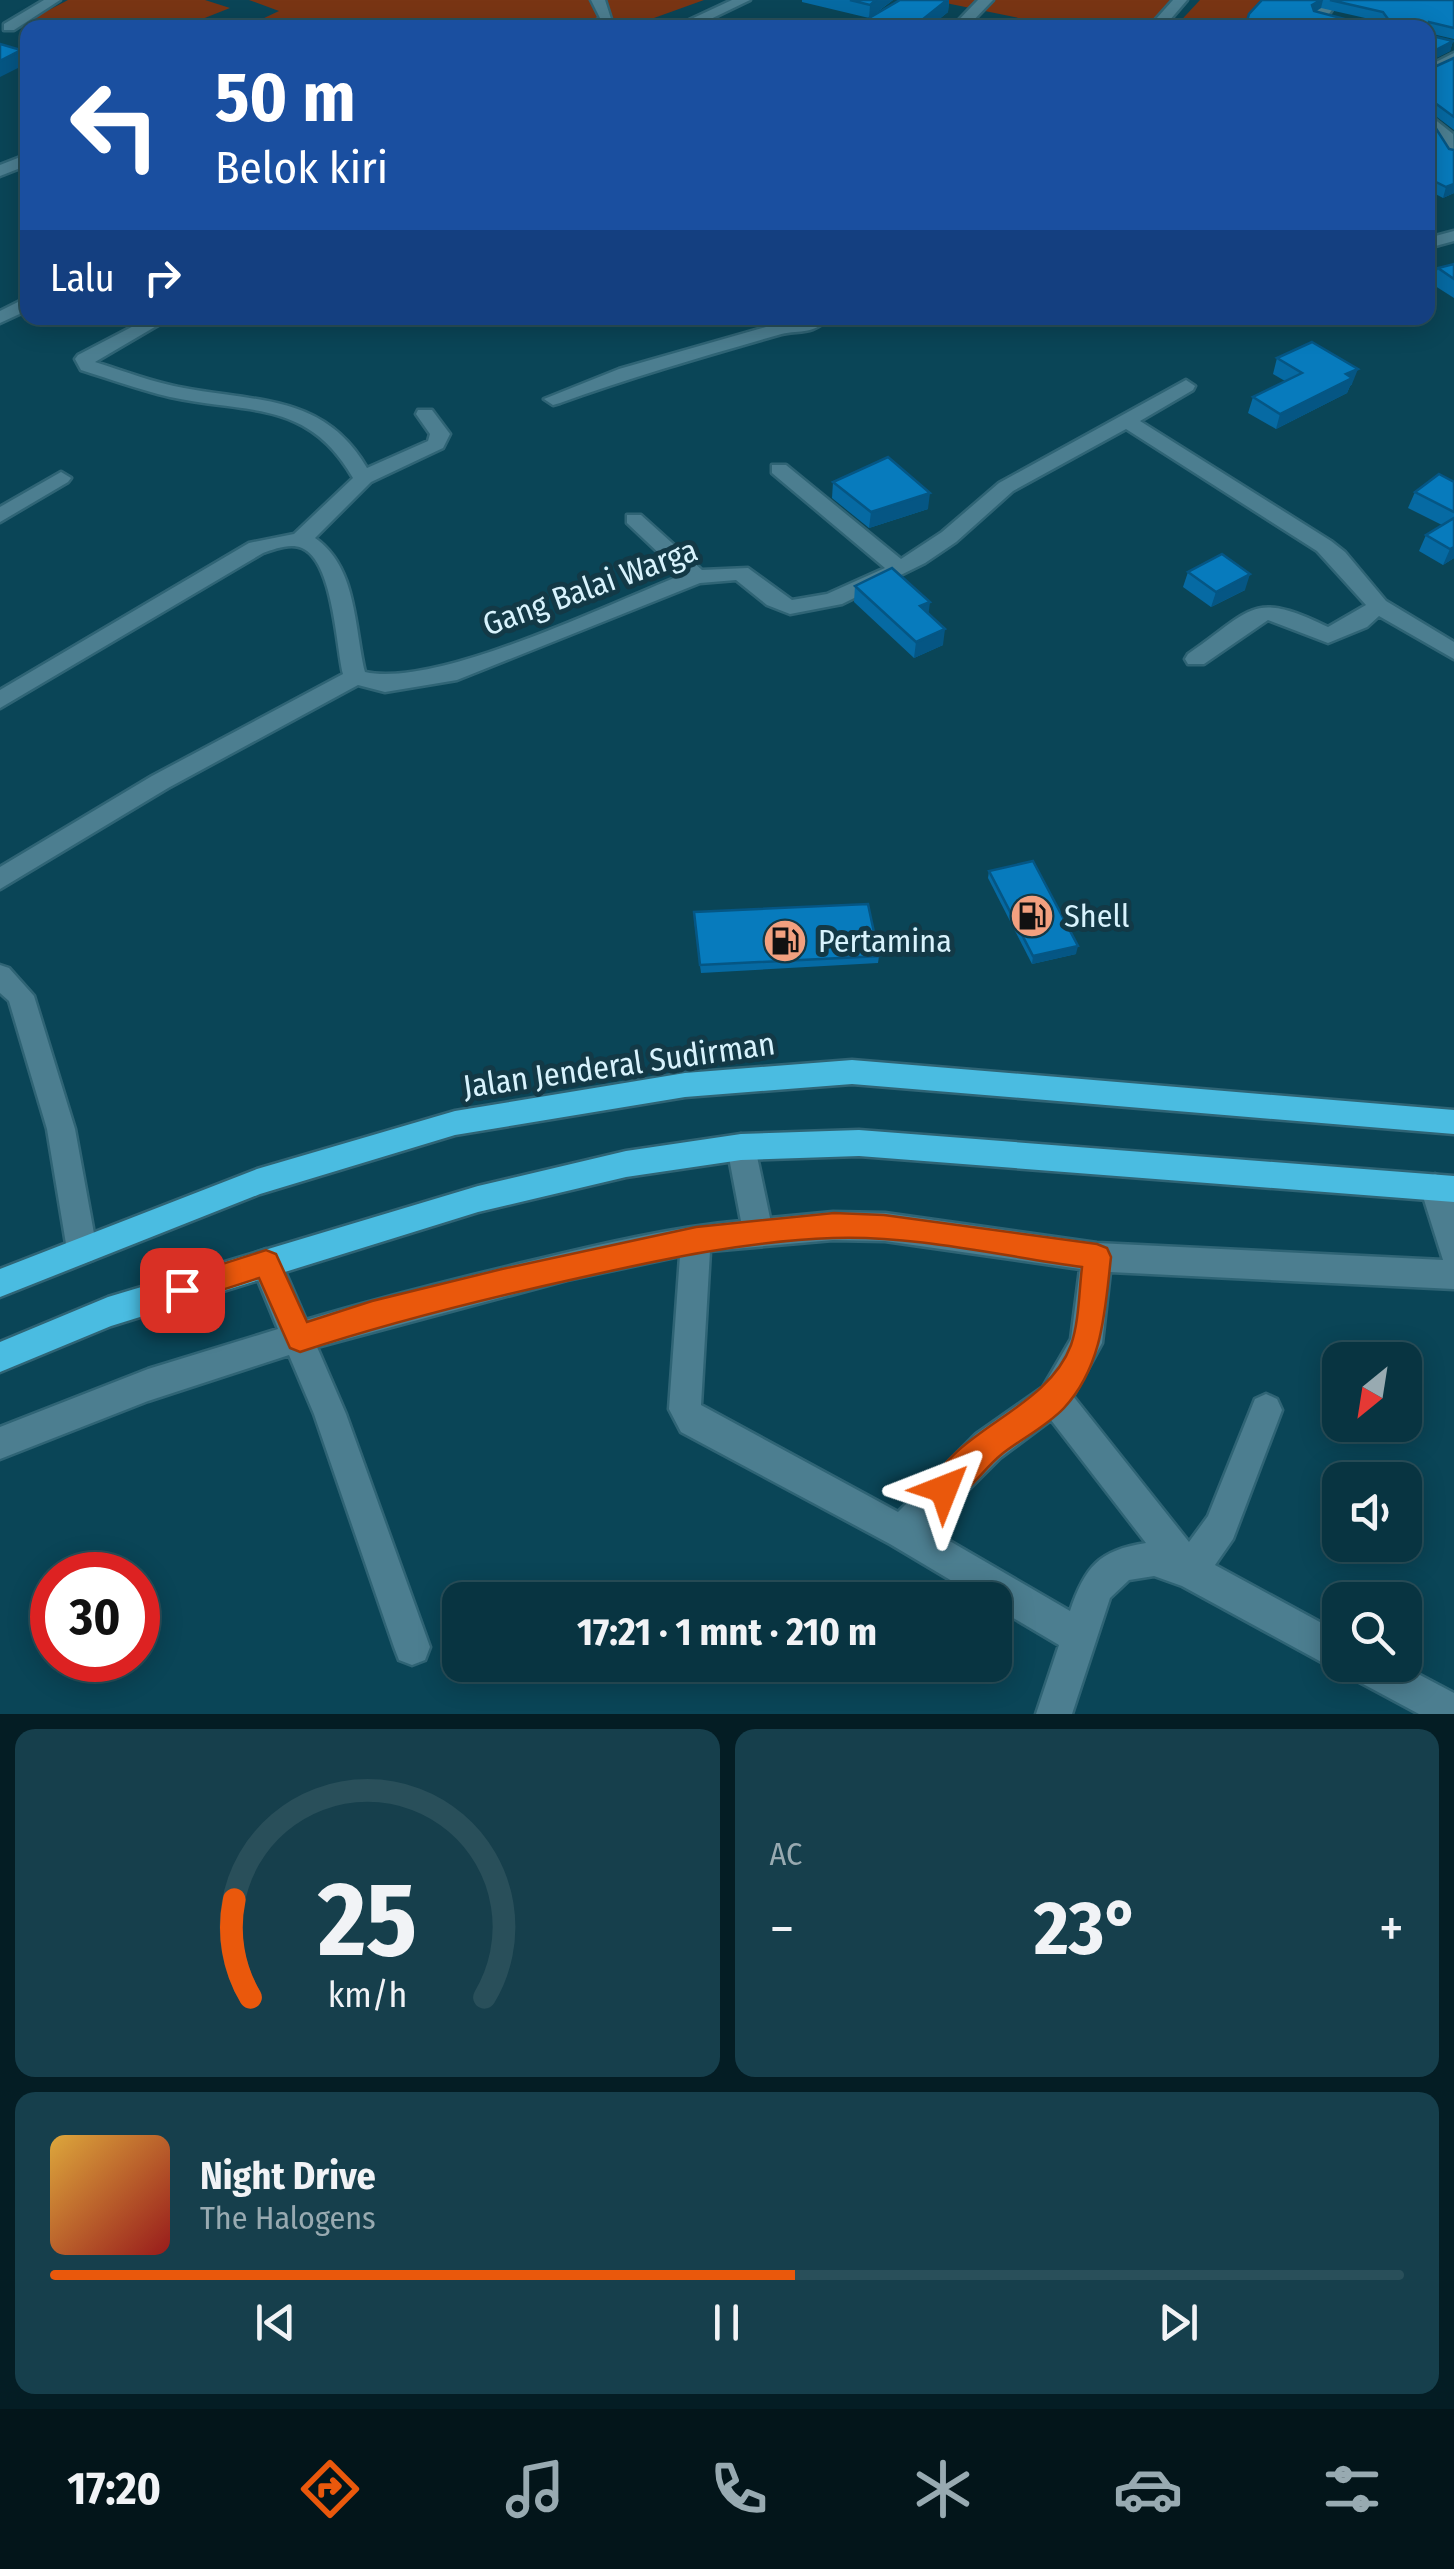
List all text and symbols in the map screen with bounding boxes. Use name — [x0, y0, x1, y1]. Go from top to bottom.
text: 50 m — [215, 56, 356, 140]
icon: left — [50, 60, 180, 190]
text: Belok kiri — [215, 141, 388, 195]
icon: right — [135, 250, 190, 305]
text: Lalu — [50, 255, 115, 301]
street label: Gang Balai Warga — [478, 531, 702, 643]
fuel station icon: Shell — [1009, 893, 1055, 939]
place label: Shell — [1064, 897, 1129, 935]
fuel station icon: Pertamina — [762, 918, 808, 964]
place label: Pertamina — [818, 922, 952, 960]
street label: Jalan Jenderal Sudirman — [461, 1024, 777, 1106]
pin — [140, 1248, 225, 1333]
icon: arrive — [155, 1263, 210, 1318]
north arrow — [1322, 1342, 1422, 1442]
map controls — [1322, 1342, 1422, 1682]
position arrow — [892, 1437, 996, 1541]
button: sound — [1322, 1462, 1422, 1562]
speed limit sign: 30 — [30, 1552, 160, 1682]
button: search — [1322, 1582, 1422, 1682]
text: 17:21 · 1 mnt · 210 m — [577, 1609, 877, 1655]
text: AC — [770, 1835, 802, 1873]
text: 25 — [317, 1858, 417, 1983]
text: 23° — [1034, 1884, 1139, 1974]
text: − — [770, 1896, 794, 1962]
text: + — [1379, 1896, 1404, 1962]
text: km/h — [327, 1974, 407, 2016]
text: Night Drive — [200, 2153, 376, 2199]
text: The Halogens — [200, 2199, 376, 2237]
icon: previous — [248, 2295, 303, 2350]
icon: pause — [699, 2295, 754, 2350]
icon: next — [1151, 2295, 1206, 2350]
icon: directions — [295, 2454, 365, 2524]
icon: music — [500, 2454, 570, 2524]
icon: phone — [704, 2454, 774, 2524]
icon: climate — [908, 2454, 978, 2524]
icon: car — [1113, 2454, 1183, 2524]
icon: filters — [1317, 2454, 1387, 2524]
text: 17:20 — [67, 2462, 161, 2516]

